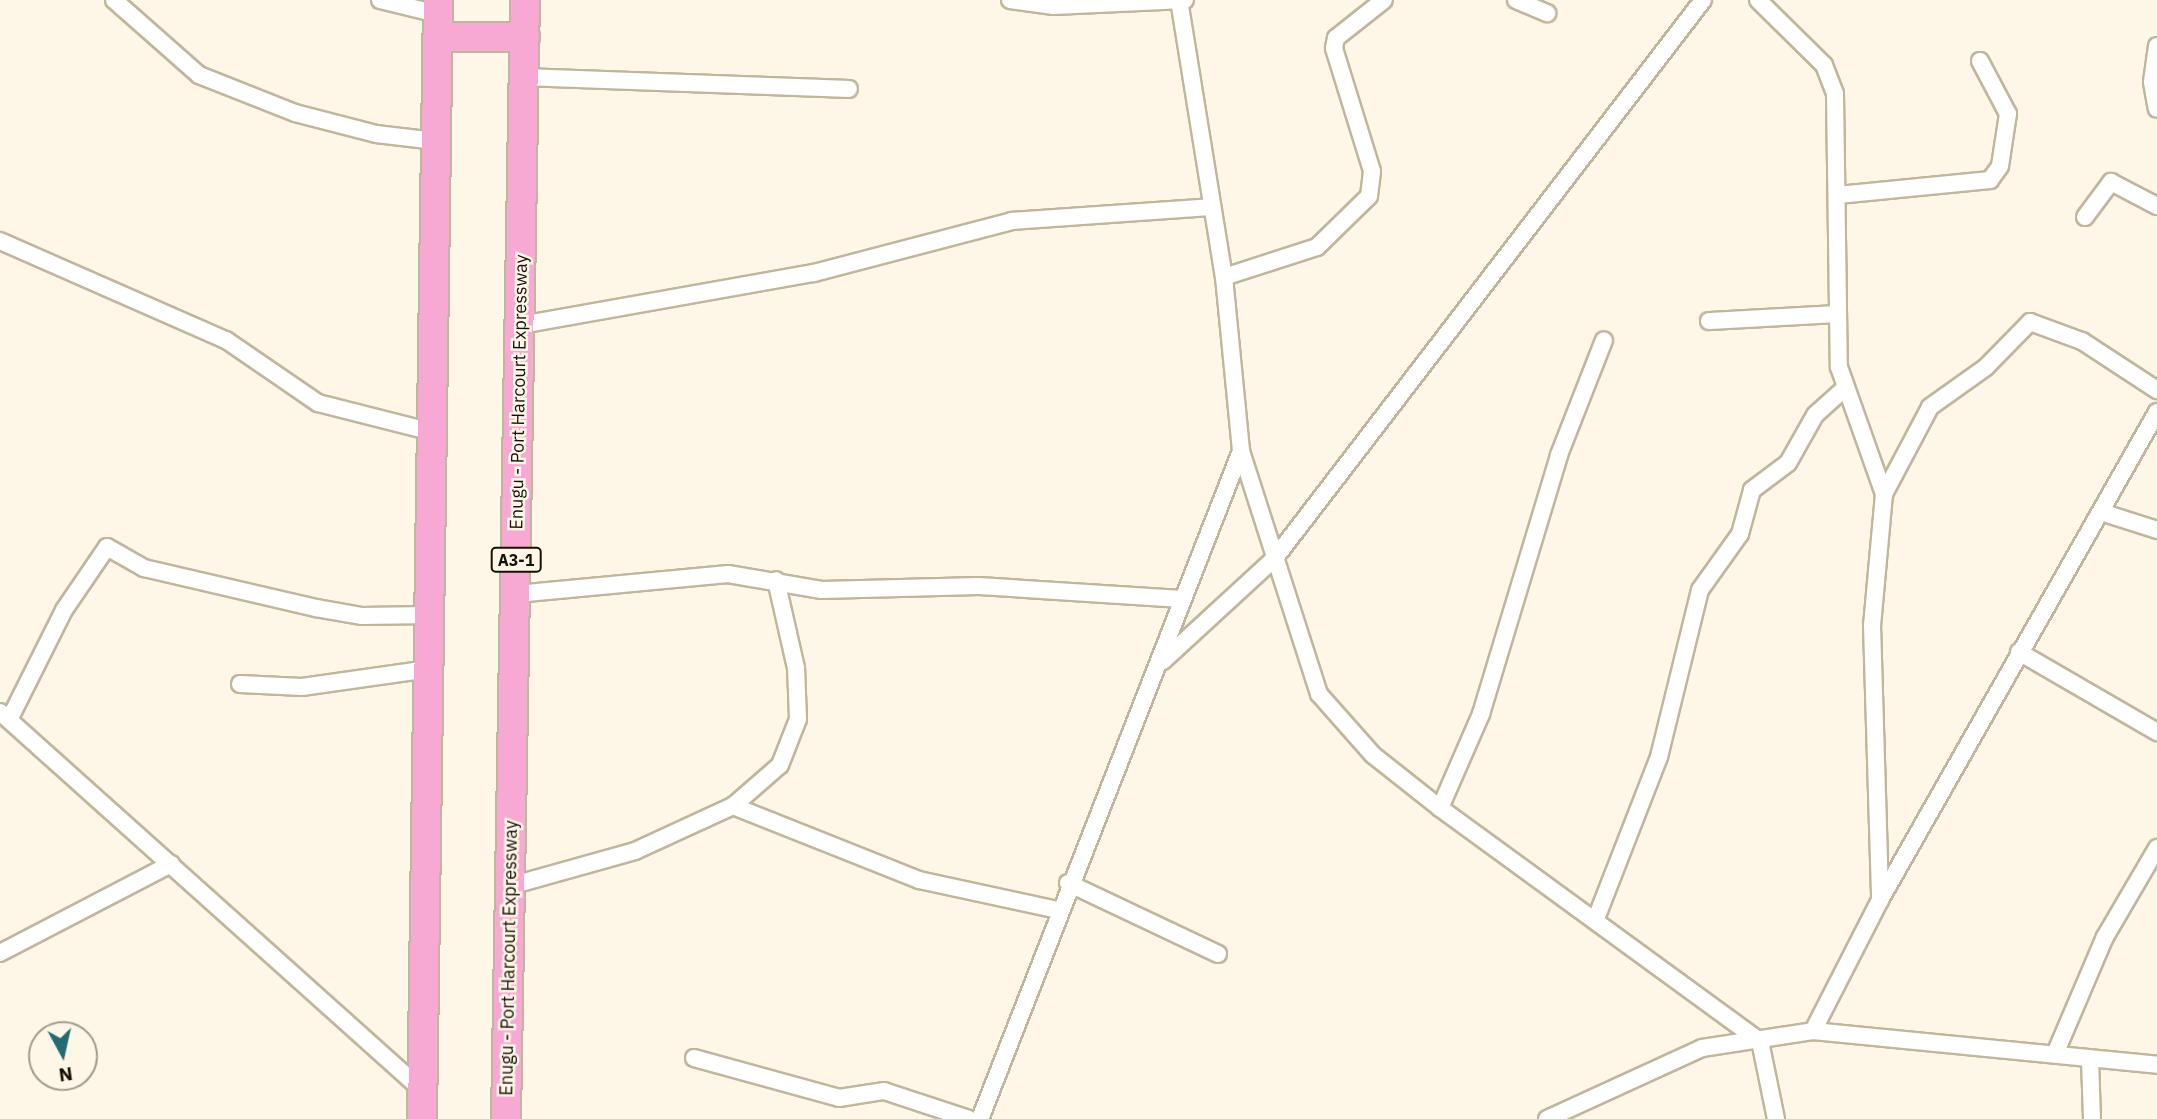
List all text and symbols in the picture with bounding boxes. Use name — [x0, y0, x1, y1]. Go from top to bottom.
street label: Enugu - Port Harcourt Expressway — [506, 254, 532, 530]
road number: A3-1 — [490, 548, 542, 572]
street label: Enugu - Port Harcourt Expressway — [496, 820, 522, 1096]
north arrow — [28, 1021, 98, 1091]
text: N — [57, 1062, 74, 1088]

